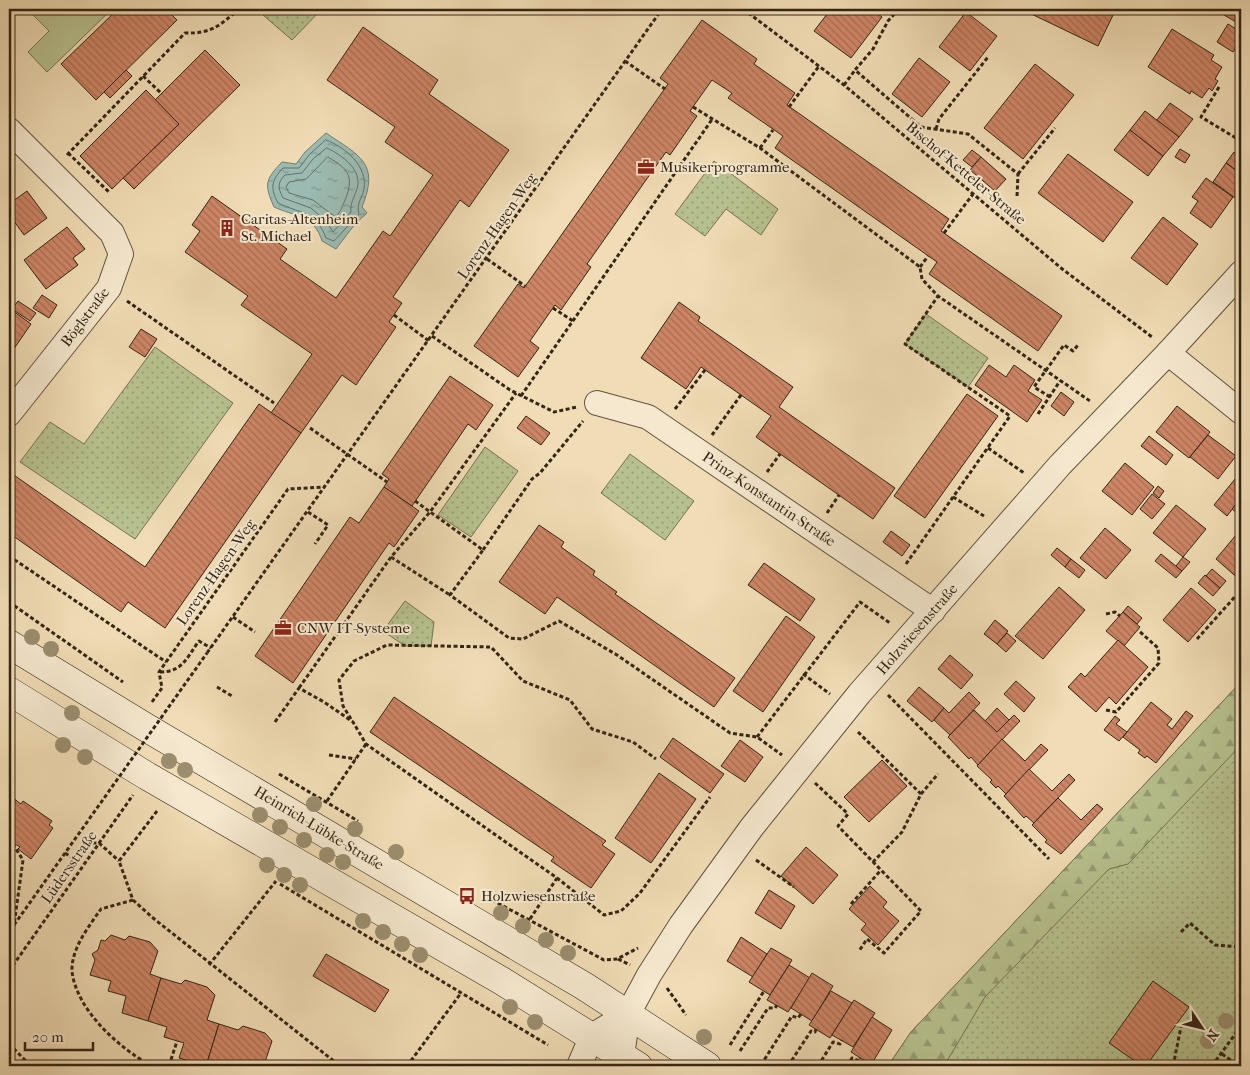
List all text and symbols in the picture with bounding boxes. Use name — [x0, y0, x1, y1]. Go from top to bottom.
street label: Bischof-Ketteler-Straße — [902, 118, 1030, 229]
office icon: Musikerprogramme — [636, 157, 656, 177]
place label: Musikerprogramme — [660, 158, 790, 176]
street label: Lorenz-Hagen-Weg — [454, 169, 541, 283]
place label: Caritas-Altenheim St. Michael — [241, 210, 359, 245]
building icon: Caritas-Altenheim St. Michael — [217, 218, 237, 238]
street label: Böglstraße — [57, 283, 113, 350]
street label: Prinz-Konstantin-Straße — [699, 448, 840, 551]
street label: Lorenz-Hagen-Weg — [173, 515, 260, 629]
street label: Holzwiesenstraße — [873, 579, 962, 678]
office icon: CNW IT-Systeme — [273, 618, 293, 638]
place label: CNW IT-Systeme — [297, 619, 410, 637]
street label: Heinrich-Lübke-Straße — [251, 782, 388, 874]
street label: Lüdersstraße — [37, 827, 101, 907]
bus stop icon: Holzwiesenstraße — [457, 886, 477, 906]
place label: Holzwiesenstraße — [481, 887, 596, 905]
north arrow — [1178, 1002, 1228, 1052]
scale bar — [25, 1020, 92, 1052]
text: N — [1202, 1026, 1222, 1045]
text: 20 m — [32, 1028, 64, 1046]

